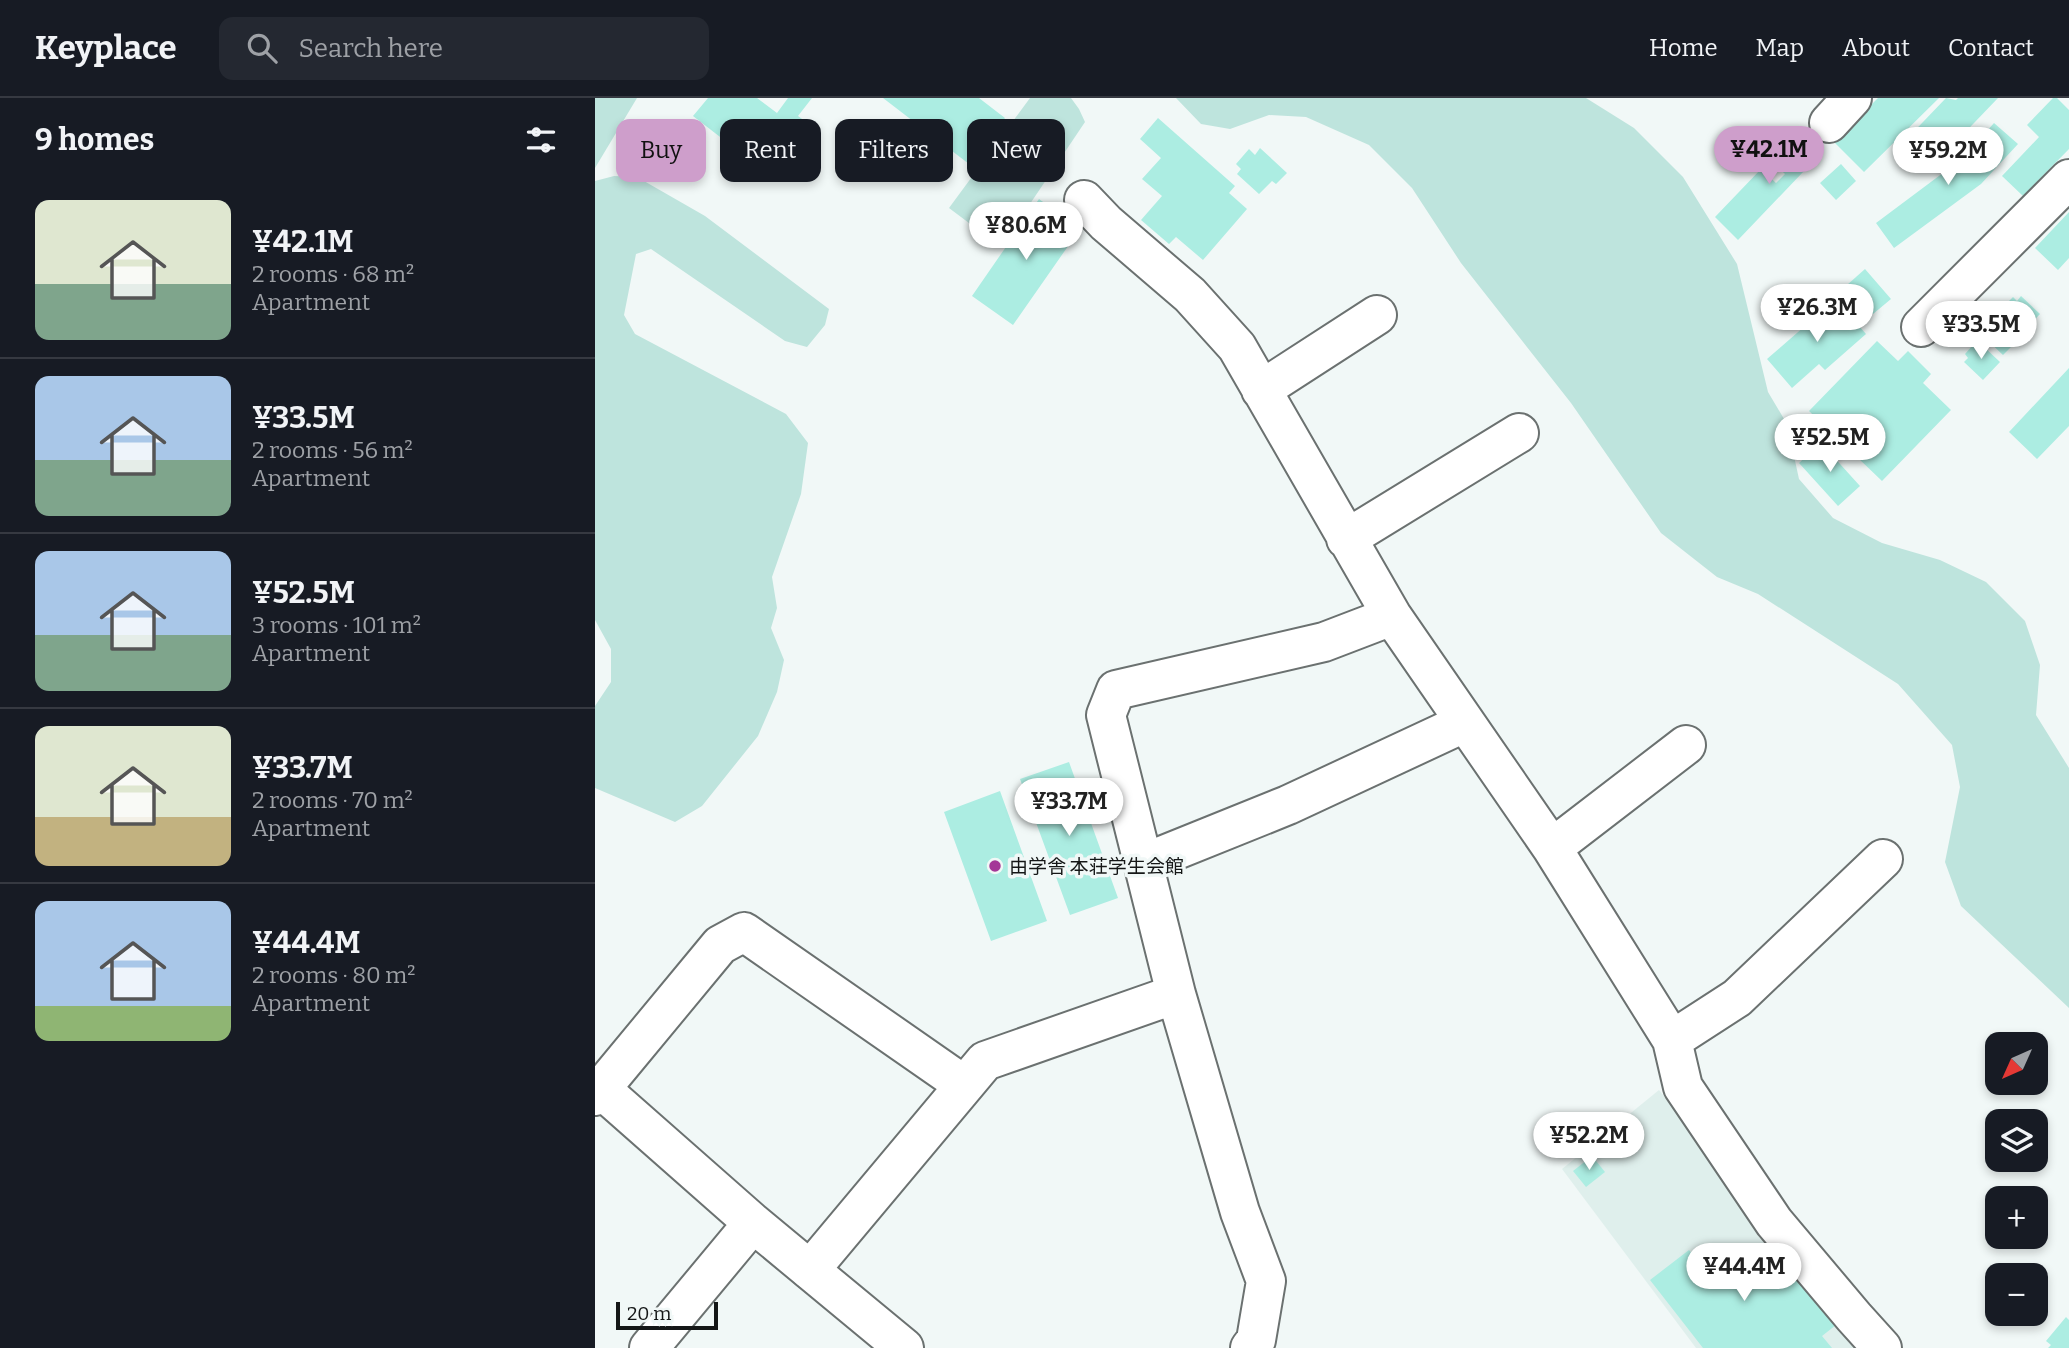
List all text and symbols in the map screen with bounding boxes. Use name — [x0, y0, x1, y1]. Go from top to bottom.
search box — [219, 17, 709, 80]
text: Keyplace — [35, 28, 177, 68]
icon: search — [243, 29, 281, 67]
text: Search here — [299, 33, 443, 64]
text: Home — [1649, 34, 1718, 62]
text: Map — [1756, 34, 1804, 62]
text: About — [1842, 34, 1910, 62]
text: Contact — [1948, 34, 2034, 62]
chip: Buy — [616, 119, 706, 182]
chip: Rent — [720, 119, 821, 182]
chip: Filters — [835, 119, 953, 182]
chip: New — [967, 119, 1065, 182]
icon: filters — [522, 121, 560, 159]
text: 9 homes — [35, 122, 154, 158]
pin: ¥42.1M — [1712, 126, 1826, 186]
pin: ¥59.2M — [1891, 127, 2005, 187]
text: ¥42.1M — [1730, 135, 1808, 163]
text: ¥59.2M — [1909, 136, 1987, 164]
pin: ¥80.6M — [969, 202, 1083, 262]
text: ¥80.6M — [985, 211, 1067, 239]
text: ¥42.1M — [252, 224, 354, 260]
icon: home — [91, 228, 175, 312]
text: 2 rooms · 68 m² — [252, 260, 414, 288]
pin: ¥26.3M — [1760, 285, 1874, 344]
text: Apartment — [252, 288, 370, 316]
text: ¥26.3M — [1777, 293, 1857, 321]
pin: ¥33.5M — [1924, 302, 2038, 361]
text: ¥33.5M — [1942, 310, 2020, 338]
text: ¥33.5M — [252, 400, 355, 436]
icon: home — [91, 404, 175, 488]
pin: ¥52.5M — [1773, 414, 1887, 474]
text: ¥52.5M — [1791, 423, 1869, 451]
text: 2 rooms · 56 m² — [252, 436, 413, 464]
text: Apartment — [252, 464, 370, 492]
text: ¥52.5M — [252, 575, 355, 611]
icon: home — [91, 579, 175, 663]
text: 3 rooms · 101 m² — [252, 611, 421, 639]
text: Apartment — [252, 639, 370, 667]
text: ¥33.7M — [252, 750, 353, 786]
icon: home — [91, 754, 175, 838]
pin: ¥33.7M — [1012, 778, 1126, 838]
text: 2 rooms · 70 m² — [252, 786, 413, 814]
text: ¥33.7M — [1030, 787, 1108, 815]
text: Apartment — [252, 814, 370, 842]
place label: 由学舎 本荘学生会館 — [1009, 855, 1184, 878]
marker: 由学舎 本荘学生会館 — [987, 858, 1003, 874]
text: ¥44.4M — [252, 925, 361, 961]
icon: home — [91, 929, 175, 1013]
text: 2 rooms · 80 m² — [252, 961, 415, 989]
text: Apartment — [252, 989, 370, 1017]
north arrow — [1985, 1032, 2047, 1096]
map controls — [1985, 1032, 2048, 1326]
button: layers — [1985, 1109, 2048, 1172]
pin: ¥52.2M — [1532, 1112, 1646, 1172]
text: ¥52.2M — [1549, 1121, 1629, 1149]
button: + — [1985, 1186, 2048, 1249]
pin: ¥44.4M — [1687, 1244, 1801, 1303]
text: ¥44.4M — [1702, 1252, 1786, 1280]
button: − — [1985, 1263, 2048, 1326]
scale bar — [616, 1299, 717, 1331]
text: 20 m — [627, 1302, 671, 1325]

